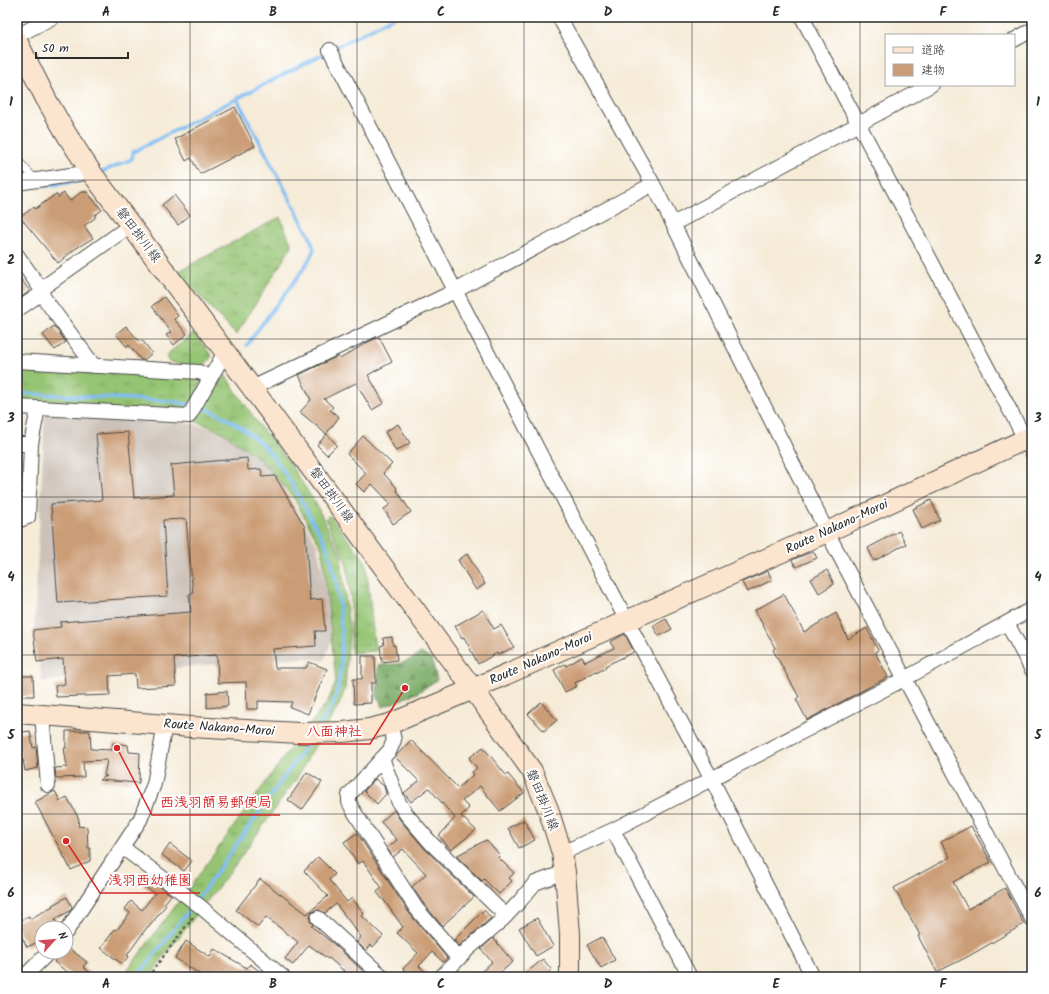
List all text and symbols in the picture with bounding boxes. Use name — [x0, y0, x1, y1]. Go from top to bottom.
text: A — [102, 2, 110, 23]
text: B — [269, 2, 277, 23]
text: C — [437, 2, 445, 23]
text: D — [604, 2, 613, 23]
text: E — [772, 2, 780, 23]
text: F — [939, 2, 947, 23]
scale bar — [36, 34, 128, 60]
legend — [885, 34, 1015, 86]
text: 50 m — [42, 39, 69, 58]
text: 道路 — [921, 41, 945, 60]
text: 建物 — [921, 61, 945, 80]
text: 1 — [9, 92, 13, 113]
text: 1 — [1036, 92, 1040, 113]
street label: 磐田掛川線 — [110, 203, 167, 268]
text: 2 — [7, 250, 15, 271]
text: 2 — [1034, 250, 1042, 271]
text: 3 — [6, 408, 15, 429]
text: 3 — [1033, 408, 1042, 429]
street label: 磐田掛川線 — [303, 463, 359, 528]
street label: Route Nakano-Moroi — [782, 494, 893, 560]
text: 4 — [7, 567, 15, 588]
text: 4 — [1034, 567, 1042, 588]
street label: Route Nakano-Moroi — [486, 626, 597, 691]
street label: Route Nakano-Moroi — [163, 714, 276, 742]
callout: 八面神社 — [298, 718, 370, 744]
text: 八面神社 — [306, 721, 362, 743]
text: 5 — [7, 725, 16, 746]
text: 5 — [1034, 725, 1043, 746]
street label: 磐田掛川線 — [520, 766, 564, 835]
callout: 西浅羽簡易郵便局 — [152, 789, 280, 815]
text: 西浅羽簡易郵便局 — [160, 792, 272, 814]
callout: 浅羽西幼稚園 — [100, 867, 200, 893]
text: 浅羽西幼稚園 — [108, 870, 192, 892]
text: 6 — [7, 883, 15, 904]
text: 6 — [1034, 883, 1042, 904]
north arrow — [34, 920, 74, 960]
text: N — [52, 929, 72, 943]
text: A — [102, 974, 110, 994]
text: B — [269, 974, 277, 994]
text: C — [437, 974, 445, 994]
text: D — [604, 974, 613, 994]
text: E — [772, 974, 780, 994]
text: F — [939, 974, 947, 994]

